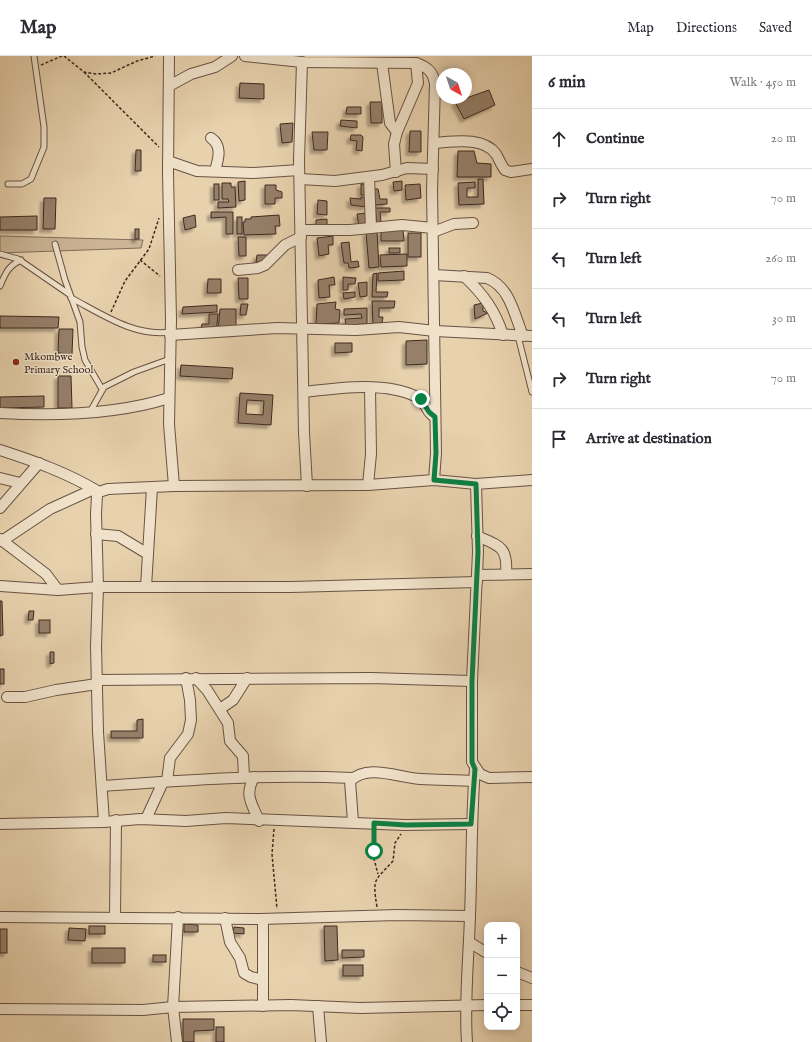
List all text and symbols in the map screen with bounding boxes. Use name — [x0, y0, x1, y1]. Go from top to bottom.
text: Map — [20, 16, 56, 40]
text: Map — [627, 19, 654, 37]
text: Directions — [676, 19, 737, 37]
text: Saved — [759, 19, 792, 37]
north arrow — [436, 68, 472, 104]
text: 6 min — [548, 72, 586, 93]
text: Walk · 450 m — [729, 74, 796, 91]
icon: ahead — [548, 128, 570, 150]
text: Continue — [586, 129, 644, 148]
text: 20 m — [771, 130, 796, 147]
icon: right — [548, 188, 570, 210]
text: Turn right — [586, 189, 651, 208]
text: 70 m — [771, 190, 796, 207]
icon: left — [548, 248, 570, 270]
text: Turn left — [586, 249, 642, 268]
text: 260 m — [765, 250, 796, 267]
icon: left — [548, 308, 570, 330]
text: Turn left — [586, 309, 642, 328]
text: 30 m — [772, 310, 796, 327]
place label: Mkombwe Primary School — [24, 350, 93, 377]
marker: Mkombwe Primary School — [11, 357, 21, 367]
icon: right — [548, 368, 570, 390]
text: Turn right — [586, 369, 651, 388]
text: 70 m — [771, 370, 796, 387]
route end — [412, 390, 430, 408]
icon: arrive — [548, 428, 570, 450]
text: Arrive at destination — [586, 429, 712, 448]
route start — [365, 842, 383, 860]
map controls — [484, 922, 520, 1030]
button: + — [484, 922, 520, 958]
button: − — [484, 958, 520, 994]
button: locate — [484, 994, 520, 1030]

